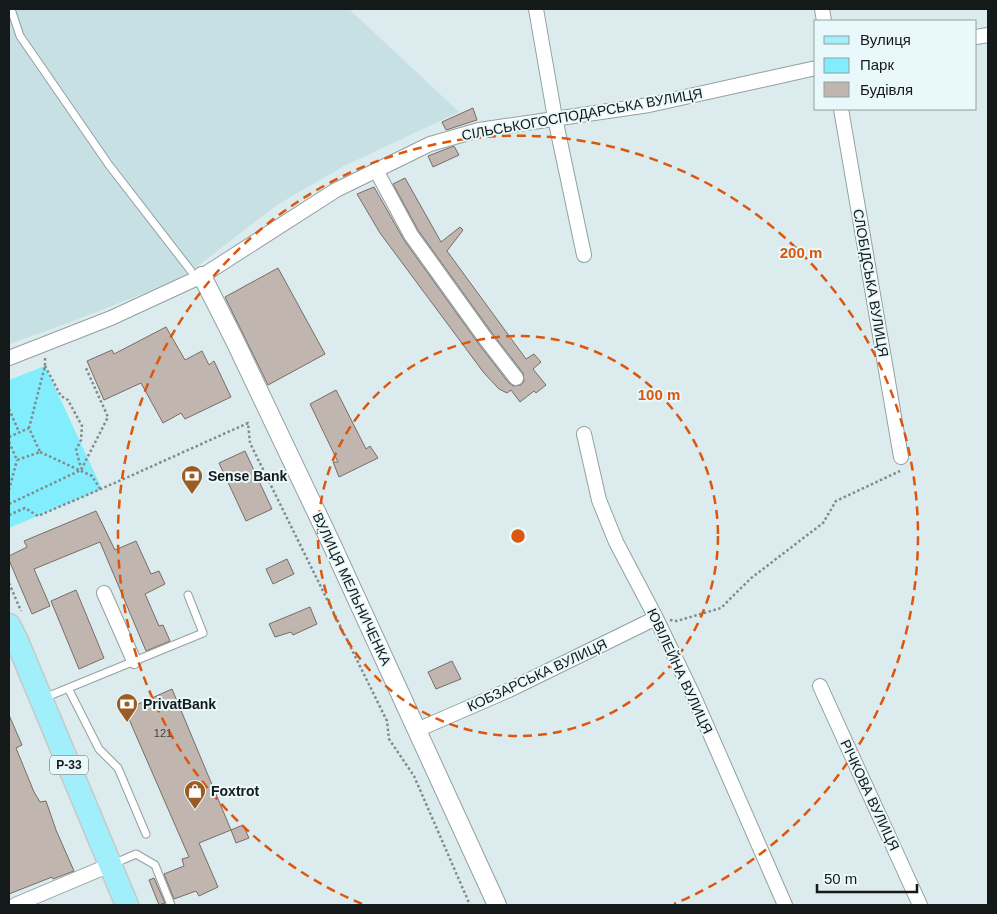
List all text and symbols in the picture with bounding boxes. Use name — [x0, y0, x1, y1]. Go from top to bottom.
legend — [814, 20, 977, 110]
text: Вулиця — [860, 31, 911, 48]
text: Парк — [860, 56, 894, 73]
text: Будівля — [860, 81, 913, 98]
street label: СІЛЬСЬКОГОСПОДАРСЬКА ВУЛИЦЯ — [460, 85, 704, 143]
street label: СЛОБІДСЬКА ВУЛИЦЯ — [850, 208, 892, 358]
text: 200 m — [780, 244, 822, 261]
text: 100 m — [638, 386, 680, 403]
bank icon: Sense Bank — [180, 464, 204, 495]
place label: Sense Bank — [208, 468, 288, 484]
street label: ВУЛИЦЯ МЕЛЬНИЧЕНКА — [310, 510, 395, 669]
centre of rings — [509, 527, 527, 545]
street label: ЮВІЛЕЙНА ВУЛИЦЯ — [644, 605, 717, 736]
street label: КОБЗАРСЬКА ВУЛИЦЯ — [464, 636, 610, 714]
bank icon: PrivatBank — [115, 692, 139, 723]
place label: PrivatBank — [143, 696, 216, 712]
house number: 121 — [154, 727, 172, 739]
street label: РІЧКОВА ВУЛИЦЯ — [837, 737, 903, 853]
road number: Р-33 — [50, 756, 88, 774]
shop icon: Foxtrot — [183, 779, 207, 810]
place label: Foxtrot — [211, 783, 260, 799]
scale bar — [817, 862, 917, 894]
text: 50 m — [824, 870, 857, 887]

